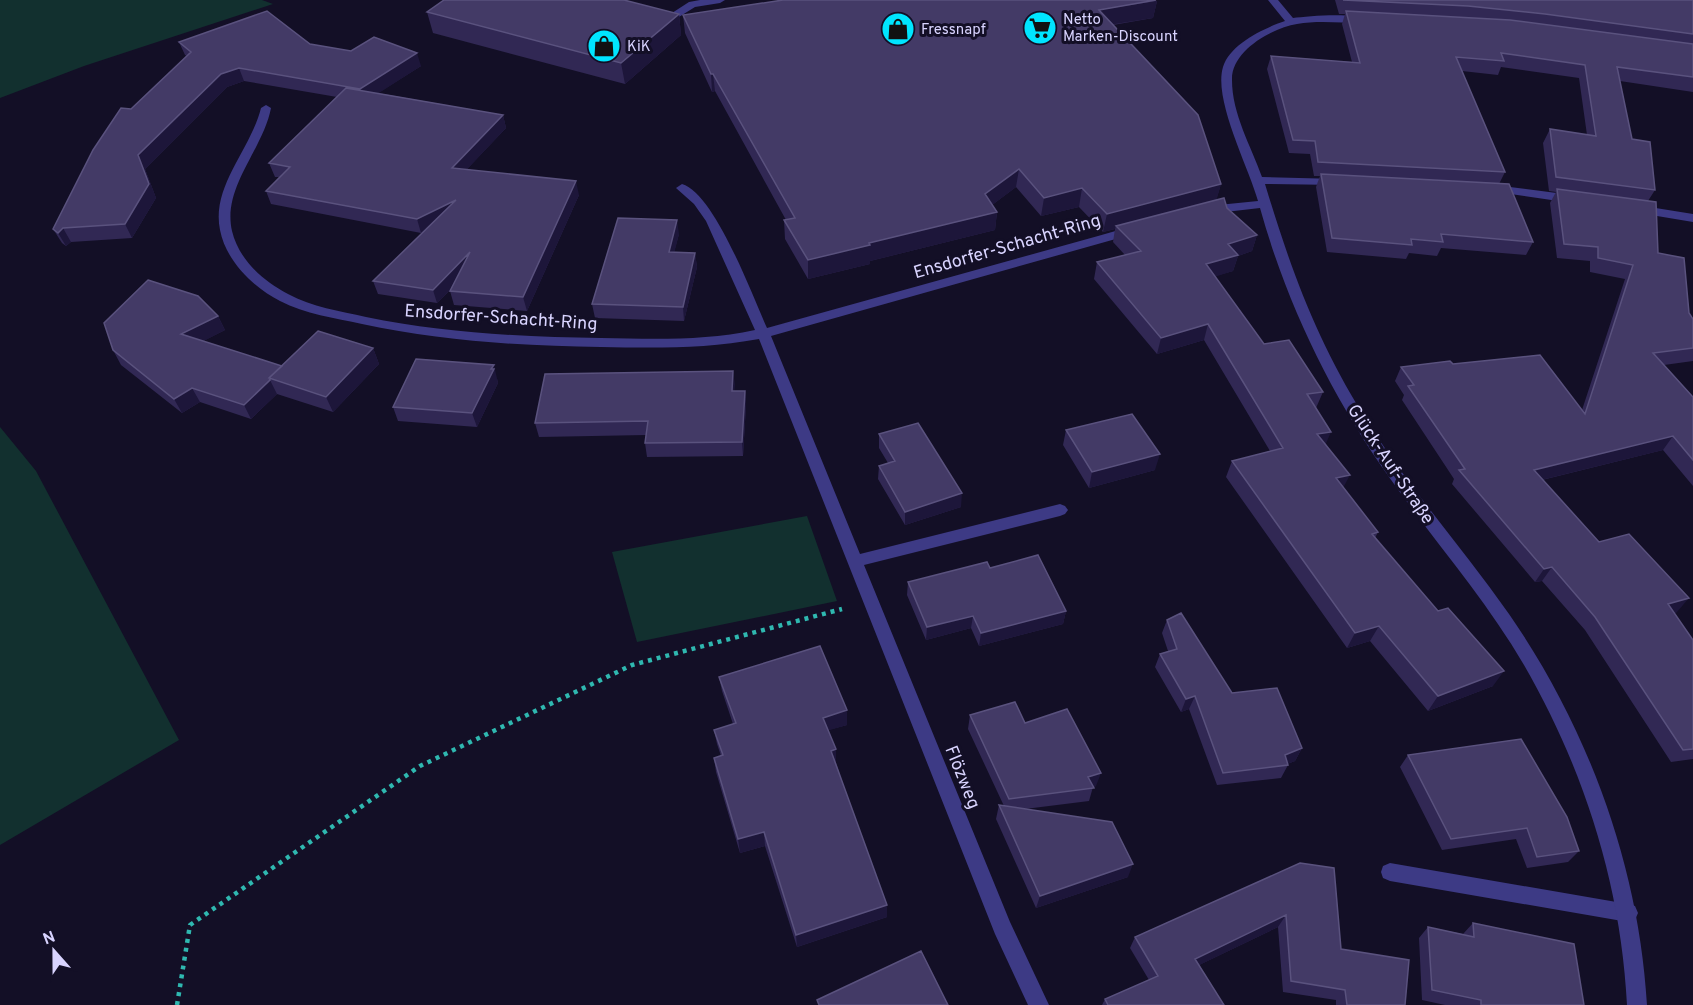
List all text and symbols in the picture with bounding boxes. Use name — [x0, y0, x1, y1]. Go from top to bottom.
supermarket icon: Netto Marken-Discount — [1022, 10, 1058, 46]
shop icon: Fressnapf — [880, 11, 916, 47]
place label: Netto Marken-Discount — [1063, 11, 1178, 47]
place label: Fressnapf — [921, 21, 986, 40]
shop icon: KiK — [586, 28, 622, 64]
place label: KiK — [627, 38, 651, 57]
street label: Ensdorfer-Schacht-Ring — [911, 210, 1104, 285]
street label: Ensdorfer-Schacht-Ring — [404, 300, 598, 337]
street label: Glück-Auf-Straße — [1341, 400, 1438, 529]
street label: Flözweg — [938, 742, 985, 813]
north arrow — [24, 921, 84, 981]
text: N — [40, 927, 58, 950]

